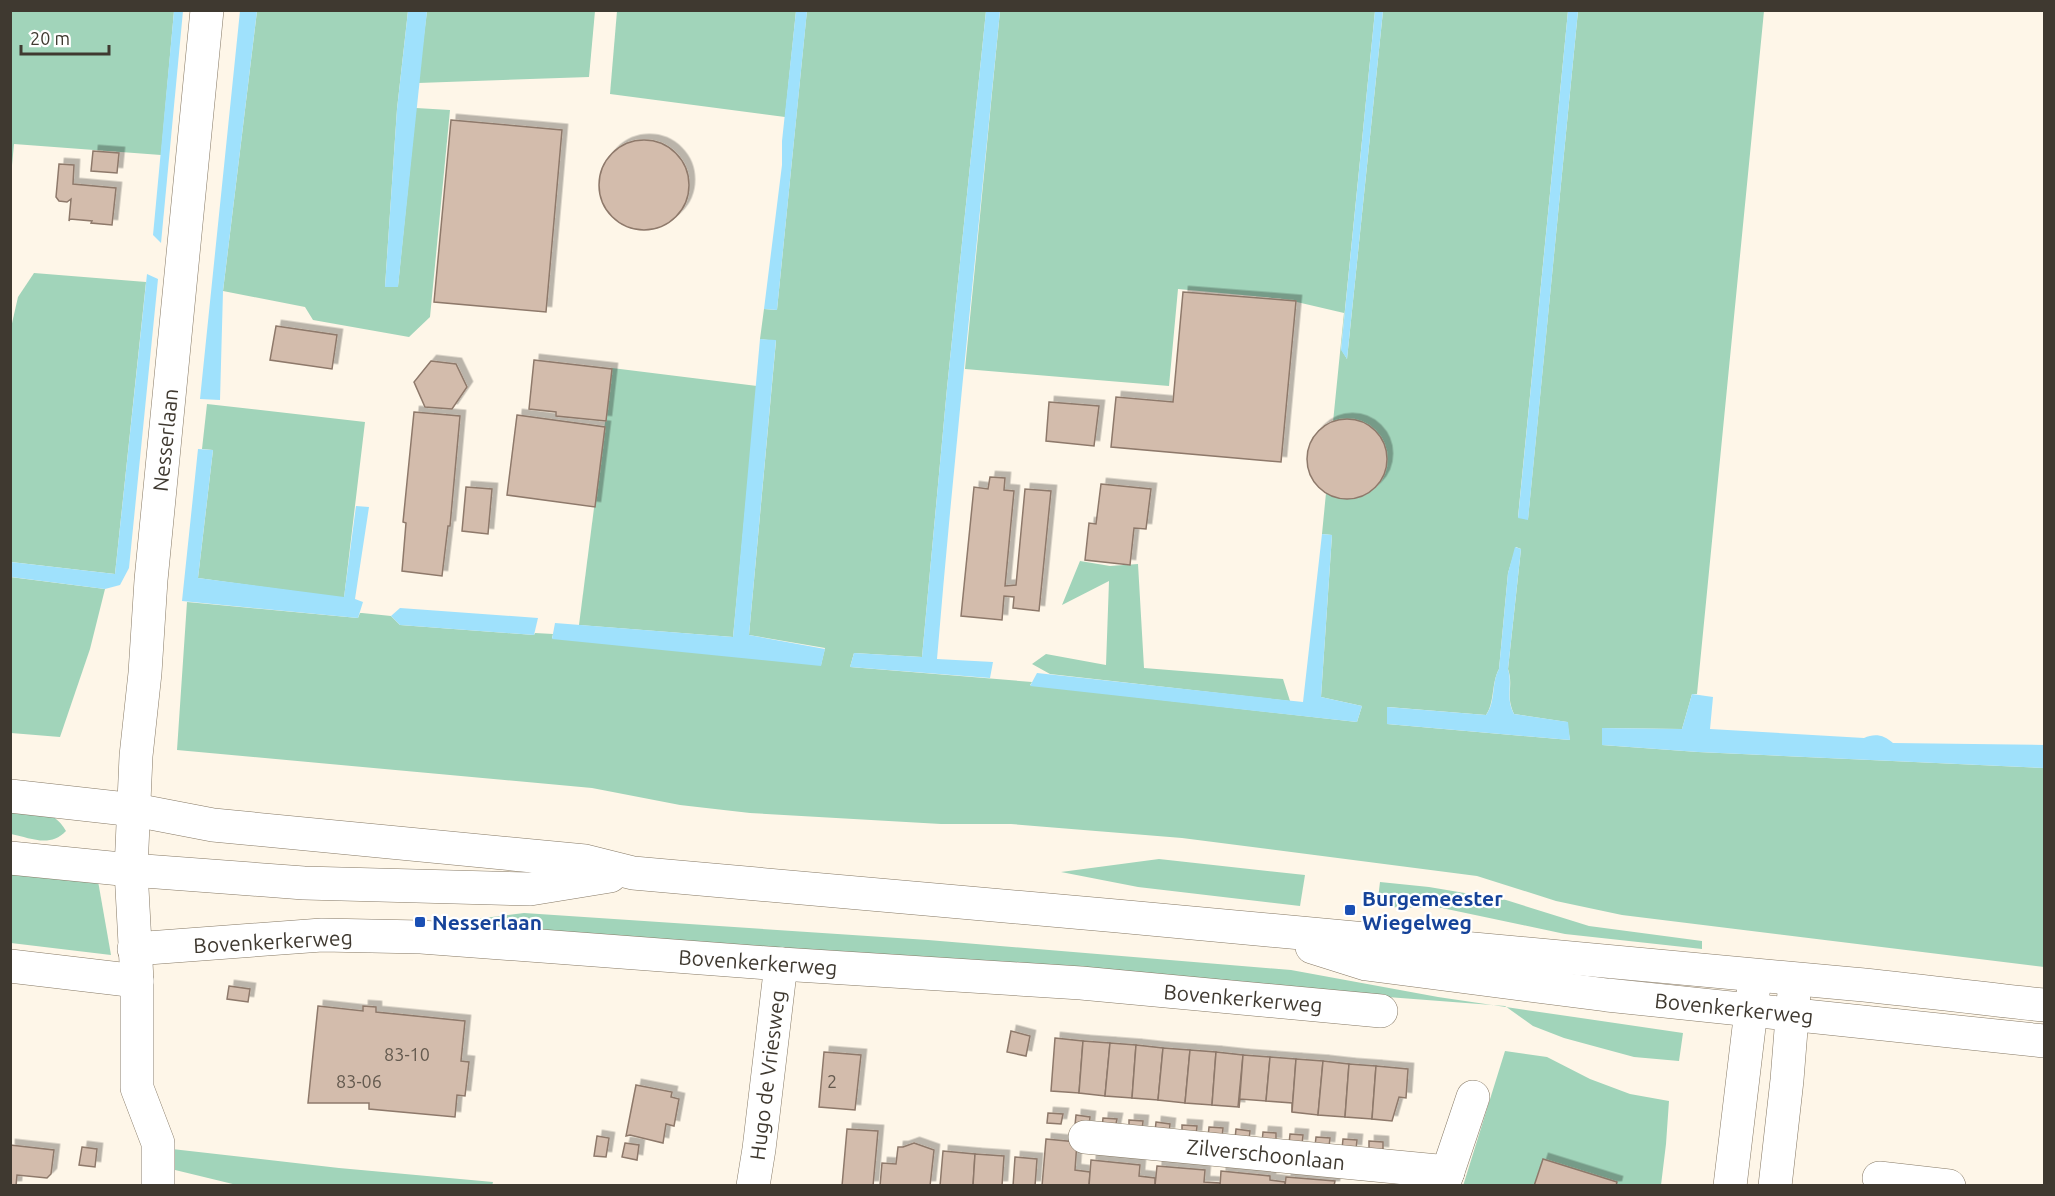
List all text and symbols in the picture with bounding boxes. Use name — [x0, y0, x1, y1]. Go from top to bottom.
scale bar — [21, 18, 110, 56]
text: 20 m — [30, 28, 70, 48]
street label: Nesserlaan — [148, 387, 182, 493]
place label: Burgemeester Wiegelweg — [1362, 886, 1503, 934]
marker: Burgemeester Wiegelweg — [1343, 903, 1357, 917]
place label: Nesserlaan — [432, 910, 542, 934]
marker: Nesserlaan — [413, 915, 427, 929]
street label: Bovenkerkerweg — [193, 925, 353, 957]
street label: Bovenkerkerweg — [678, 944, 838, 980]
street label: Bovenkerkerweg — [1163, 979, 1323, 1017]
street label: Bovenkerkerweg — [1654, 988, 1814, 1028]
street label: Hugo de Vriesweg — [745, 989, 789, 1161]
house number: 83-10 — [384, 1044, 430, 1064]
house number: 83-06 — [336, 1071, 382, 1091]
house number: 2 — [827, 1071, 837, 1091]
street label: Zilverschoonlaan — [1186, 1134, 1346, 1174]

